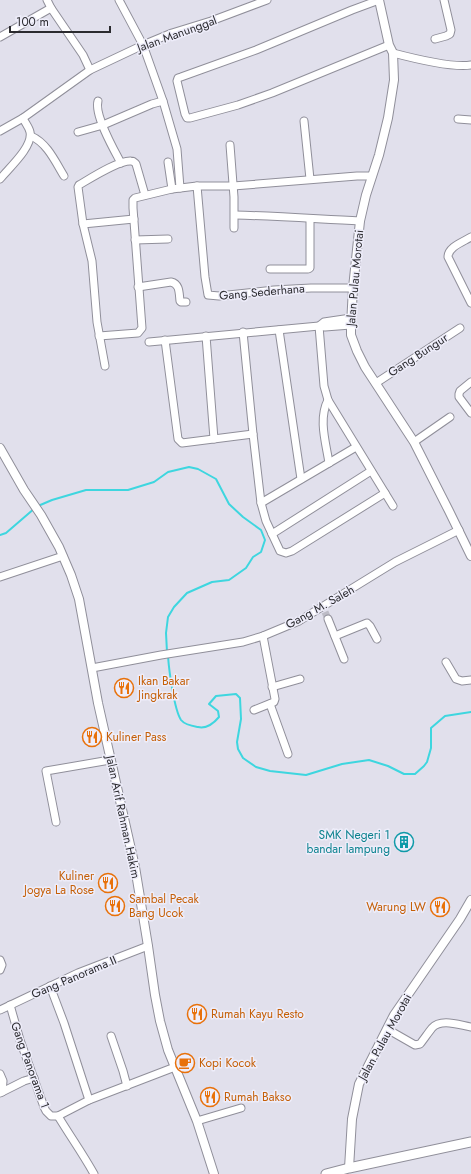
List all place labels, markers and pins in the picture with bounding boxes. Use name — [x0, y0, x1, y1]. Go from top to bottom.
place label: Ikan Bakar Jingkrak — [136, 672, 190, 704]
restaurant icon: Ikan Bakar Jingkrak — [113, 677, 135, 699]
restaurant icon: Kuliner Pass — [81, 726, 103, 748]
place label: Kuliner Pass — [106, 728, 167, 746]
place label: SMK Negeri 1 bandar lampung — [307, 826, 390, 858]
building icon: SMK Negeri 1 bandar lampung — [393, 831, 415, 853]
place label: Kuliner Jogya La Rose — [22, 867, 95, 899]
restaurant icon: Kuliner Jogya La Rose — [97, 872, 119, 894]
place label: Sambal Pecak Bang Ucok — [129, 890, 200, 922]
restaurant icon: Sambal Pecak Bang Ucok — [104, 895, 126, 917]
restaurant icon: Warung LW — [429, 896, 451, 918]
place label: Warung LW — [366, 898, 426, 916]
restaurant icon: Rumah Kayu Resto — [186, 1003, 208, 1025]
place label: Rumah Kayu Resto — [211, 1005, 304, 1023]
cafe icon: Kopi Kocok — [174, 1052, 196, 1074]
place label: Kopi Kocok — [199, 1054, 257, 1072]
restaurant icon: Rumah Bakso — [199, 1086, 221, 1108]
place label: Rumah Bakso — [224, 1088, 292, 1106]

